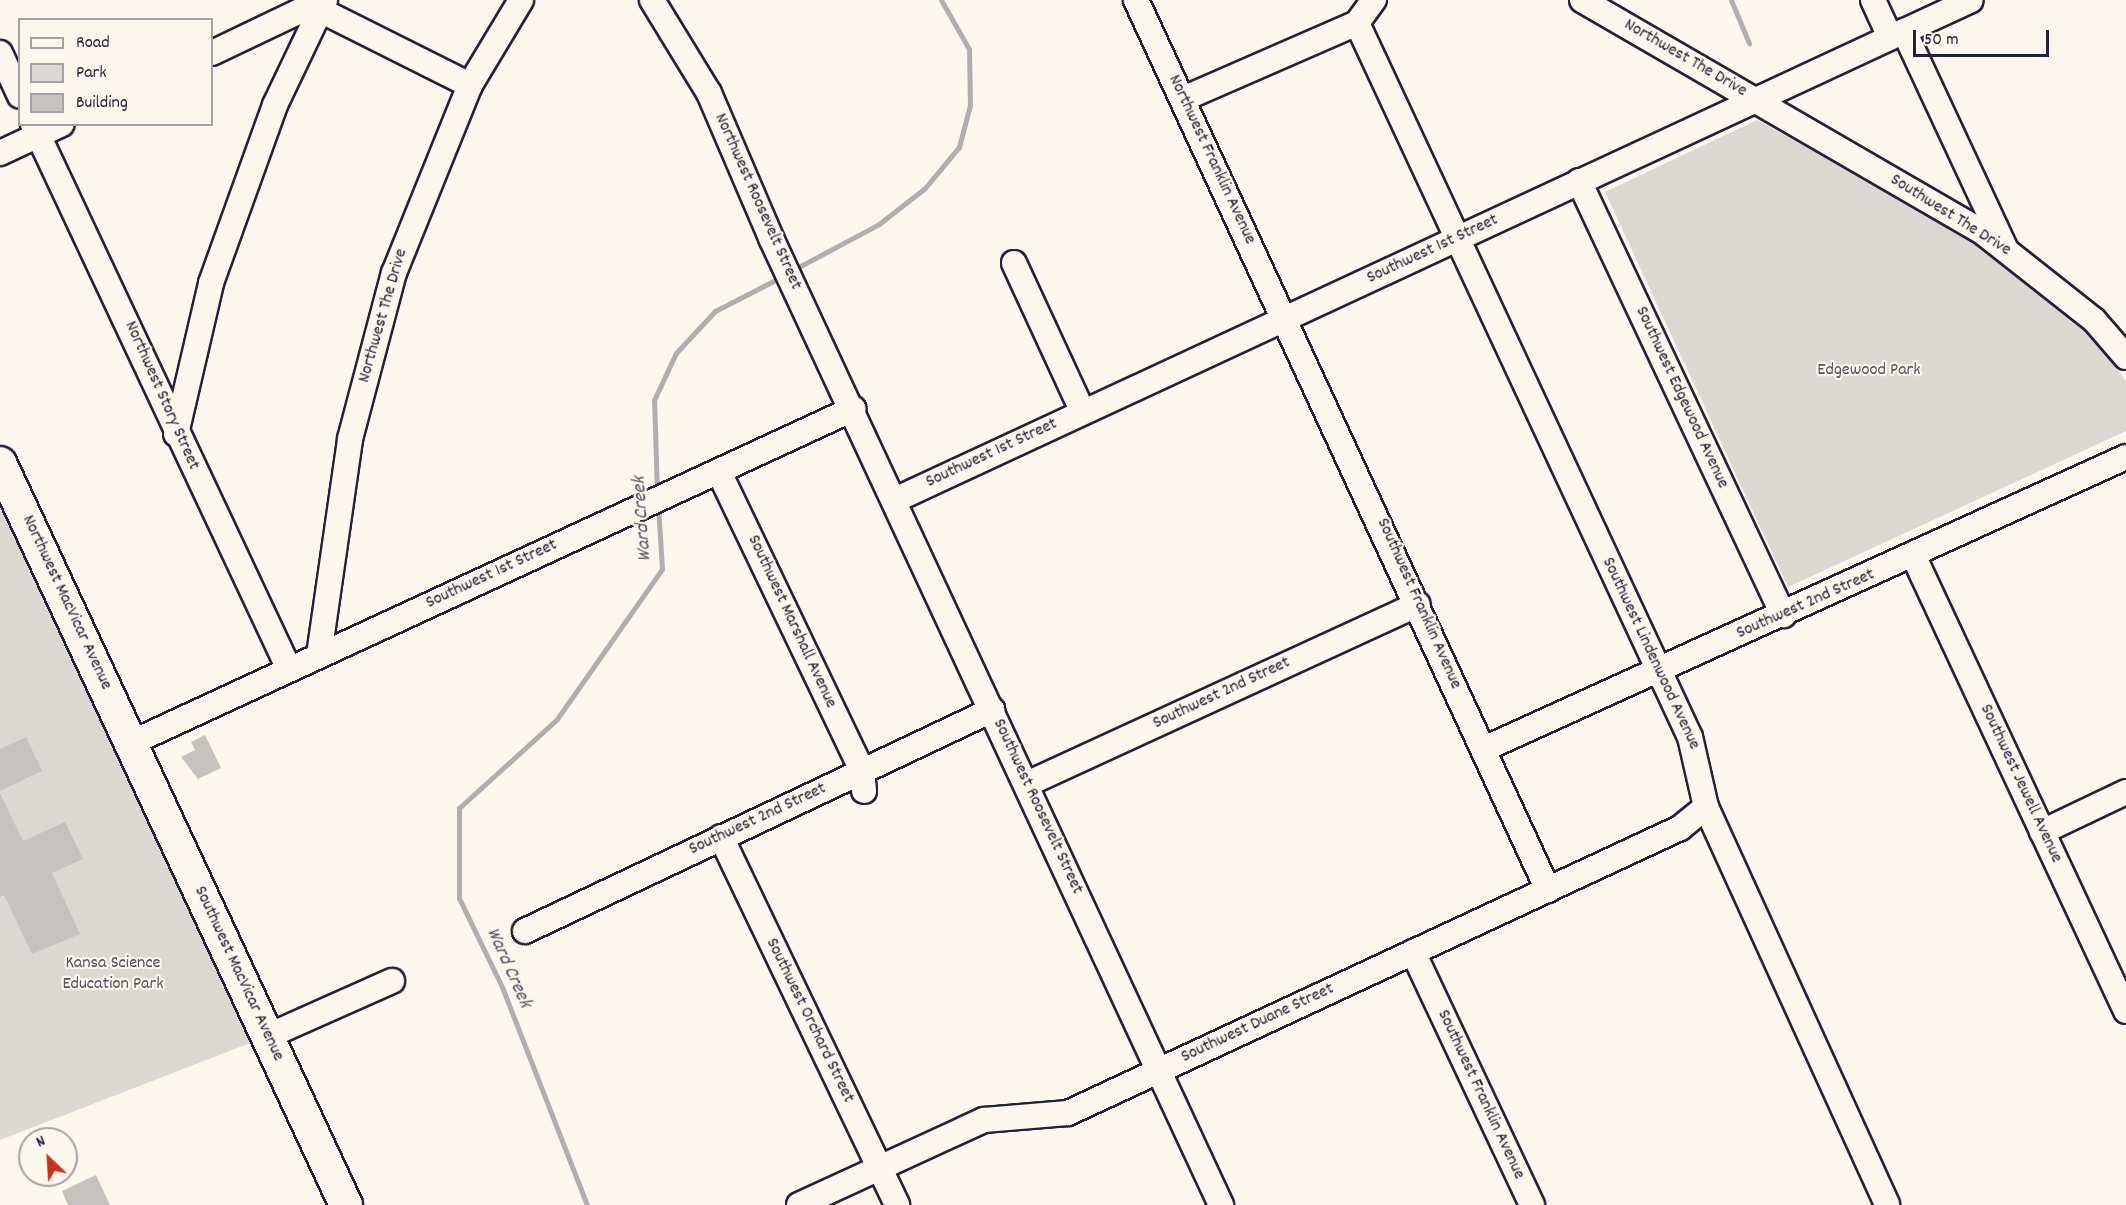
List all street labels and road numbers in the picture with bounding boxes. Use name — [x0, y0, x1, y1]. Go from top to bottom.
street label: Northwest The Drive — [1620, 15, 1750, 103]
street label: Northwest Franklin Avenue — [1162, 72, 1260, 248]
street label: Northwest Roosevelt Street — [708, 110, 806, 294]
street label: Southwest The Drive — [1885, 170, 2015, 262]
street label: Southwest 1st Street — [1364, 210, 1502, 290]
street label: Northwest The Drive — [355, 246, 413, 386]
street label: Southwest Edgewood Avenue — [1629, 304, 1733, 492]
street label: Northwest Story Street — [118, 318, 204, 474]
street label: Southwest 1st Street — [923, 414, 1061, 494]
street label: Northwest MacVicar Avenue — [16, 512, 116, 694]
street label: Southwest Franklin Avenue — [1371, 515, 1465, 693]
street label: Southwest Marshall Avenue — [741, 532, 841, 712]
street label: Southwest 1st Street — [423, 535, 561, 615]
street label: Southwest Lindenwood Avenue — [1596, 554, 1704, 754]
street label: Southwest 2nd Street — [1734, 565, 1878, 645]
street label: Southwest 2nd Street — [1150, 653, 1294, 735]
street label: Southwest Jewell Avenue — [1974, 701, 2066, 867]
street label: Southwest Roosevelt Street — [987, 716, 1087, 898]
street label: Southwest 2nd Street — [686, 779, 830, 861]
street label: Southwest MacVicar Avenue — [188, 883, 288, 1065]
street label: Southwest Orchard Street — [760, 935, 858, 1107]
street label: Southwest Duane Street — [1178, 979, 1338, 1069]
street label: Southwest Franklin Avenue — [1431, 1007, 1529, 1183]

